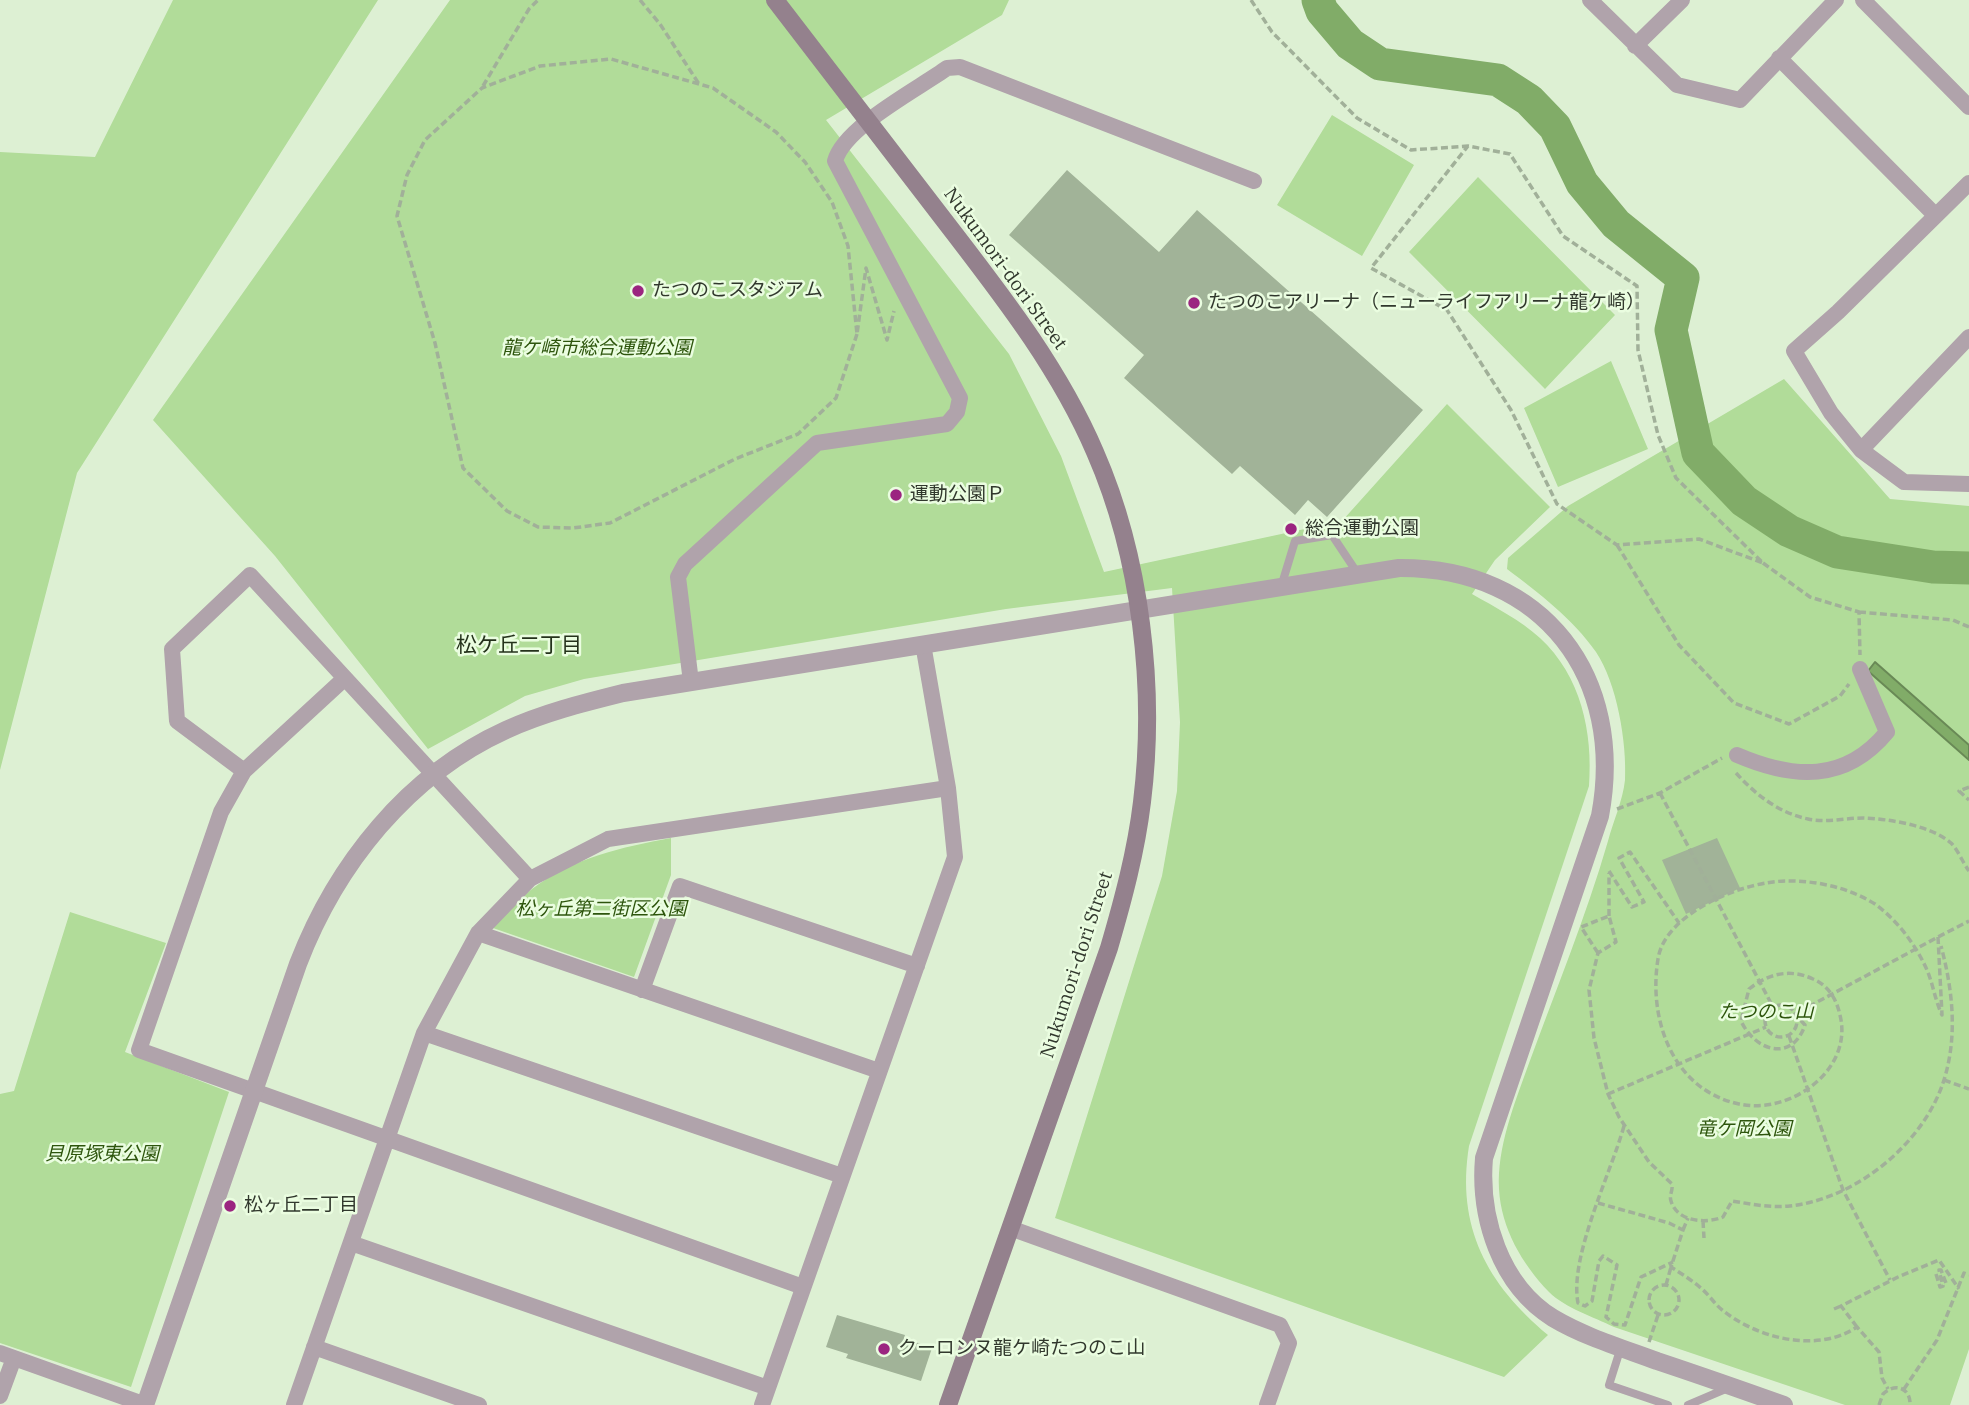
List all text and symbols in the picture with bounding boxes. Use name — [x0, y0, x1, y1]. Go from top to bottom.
street label: Nukumori-dori Street — [939, 184, 1071, 354]
place label: たつのこスタジアム — [652, 280, 823, 302]
marker: たつのこスタジアム — [630, 283, 646, 299]
place label: たつのこアリーナ（ニューライフアリーナ龍ケ崎） — [1208, 292, 1645, 314]
marker: たつのこアリーナ（ニューライフアリーナ龍ケ崎） — [1186, 295, 1202, 311]
park label: 龍ケ崎市総合運動公園 — [502, 338, 692, 360]
place label: 運動公園Ｐ — [910, 484, 1005, 506]
marker: 運動公園Ｐ — [888, 487, 904, 503]
place label: 総合運動公園 — [1305, 518, 1419, 540]
marker: 総合運動公園 — [1283, 521, 1299, 537]
district label: 松ケ丘二丁目 — [456, 633, 582, 659]
street label: Nukumori-dori Street — [1036, 869, 1118, 1061]
park label: 松ヶ丘第二街区公園 — [516, 899, 686, 921]
park label: たつのこ山 — [1719, 1002, 1813, 1024]
park label: 竜ケ岡公園 — [1697, 1119, 1791, 1141]
park label: 貝原塚東公園 — [45, 1144, 159, 1166]
place label: 松ヶ丘二丁目 — [244, 1195, 358, 1217]
marker: 松ヶ丘二丁目 — [222, 1198, 238, 1214]
place label: クーロンヌ龍ケ崎たつのこ山 — [898, 1338, 1145, 1360]
marker: クーロンヌ龍ケ崎たつのこ山 — [876, 1341, 892, 1357]

